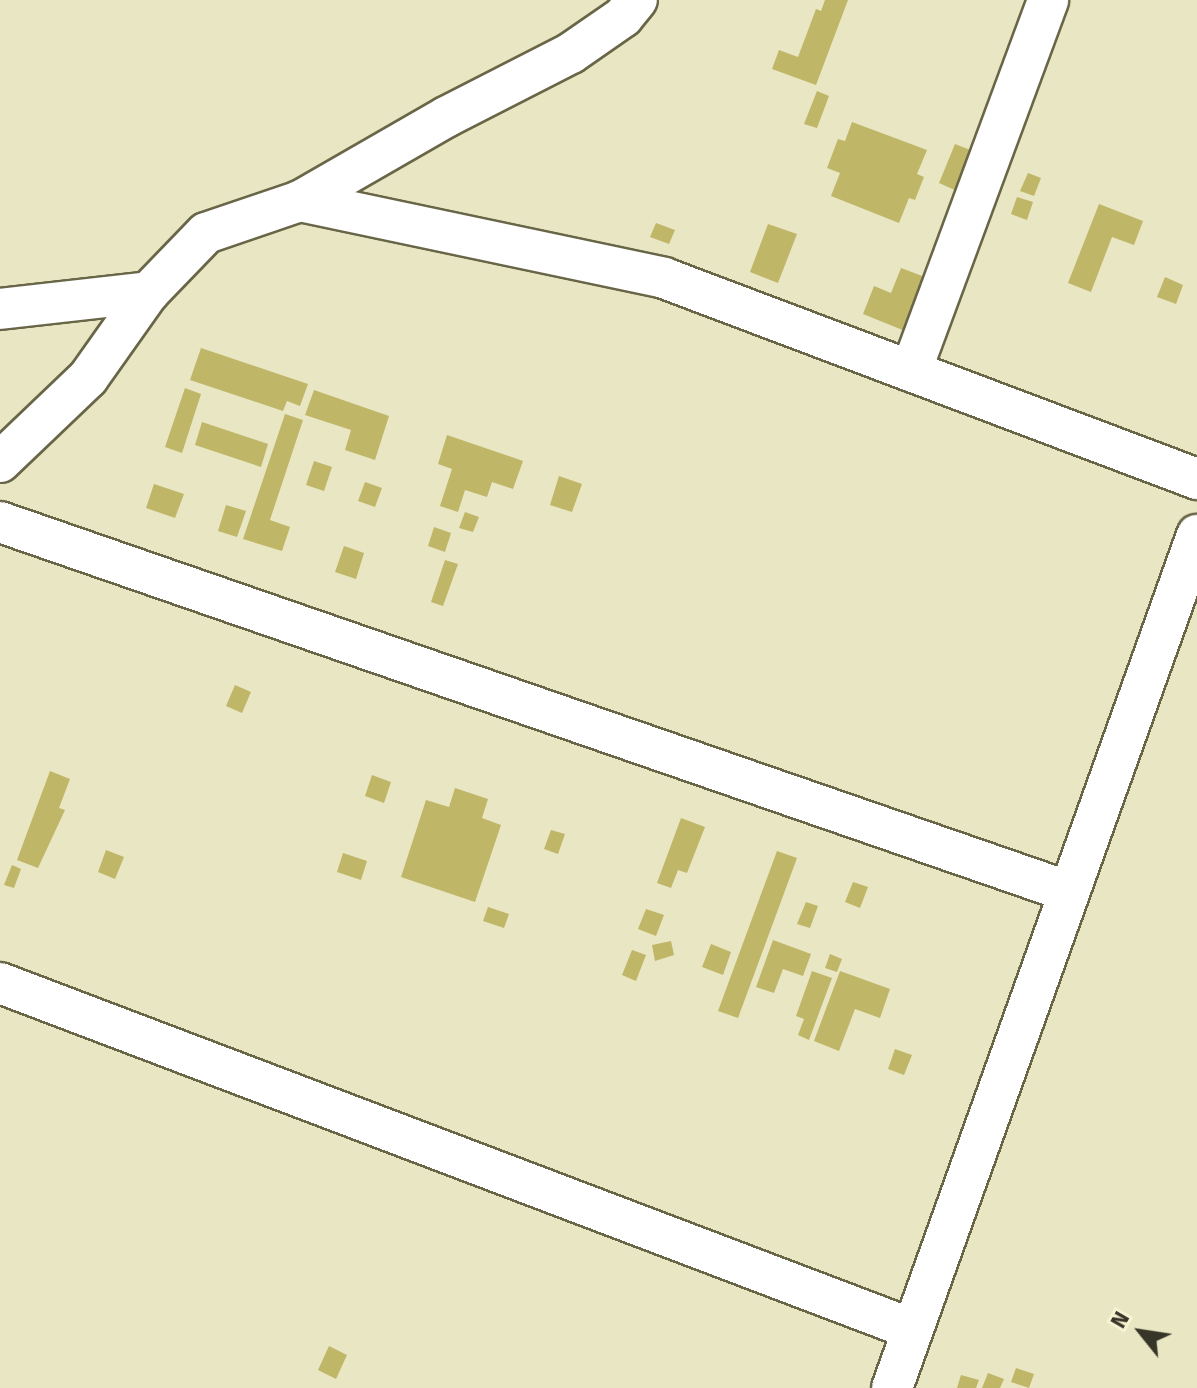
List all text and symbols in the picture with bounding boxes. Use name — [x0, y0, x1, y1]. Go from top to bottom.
north arrow — [1101, 1292, 1181, 1372]
text: N — [1104, 1307, 1135, 1333]

